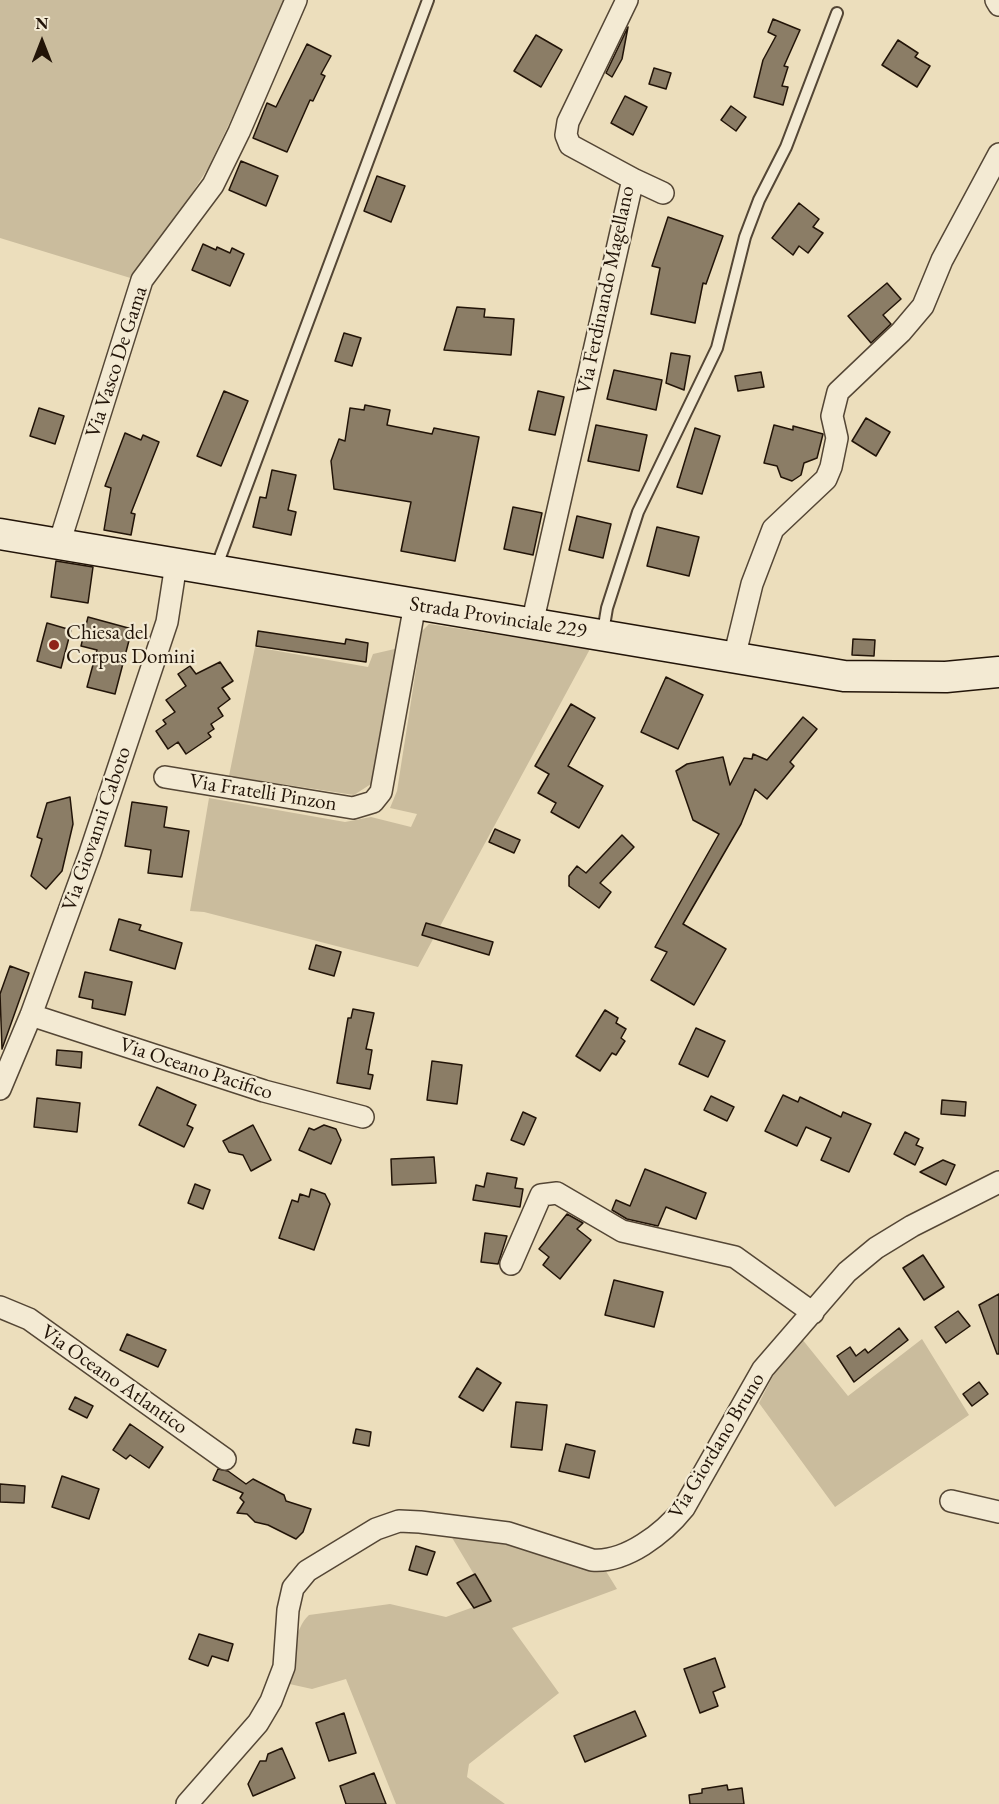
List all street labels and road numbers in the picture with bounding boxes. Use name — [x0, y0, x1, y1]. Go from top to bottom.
street label: Via Ferdinando Magellano — [572, 183, 640, 397]
street label: Via Vasco De Gama — [81, 283, 153, 441]
street label: Strada Provinciale 229 — [408, 592, 588, 644]
street label: Via Giovanni Caboto — [57, 743, 137, 915]
street label: Via Fratelli Pinzon — [187, 769, 339, 817]
street label: Via Oceano Pacifico — [116, 1032, 276, 1106]
street label: Via Oceano Atlantico — [36, 1320, 192, 1440]
street label: Via Giordano Bruno — [663, 1368, 771, 1524]

